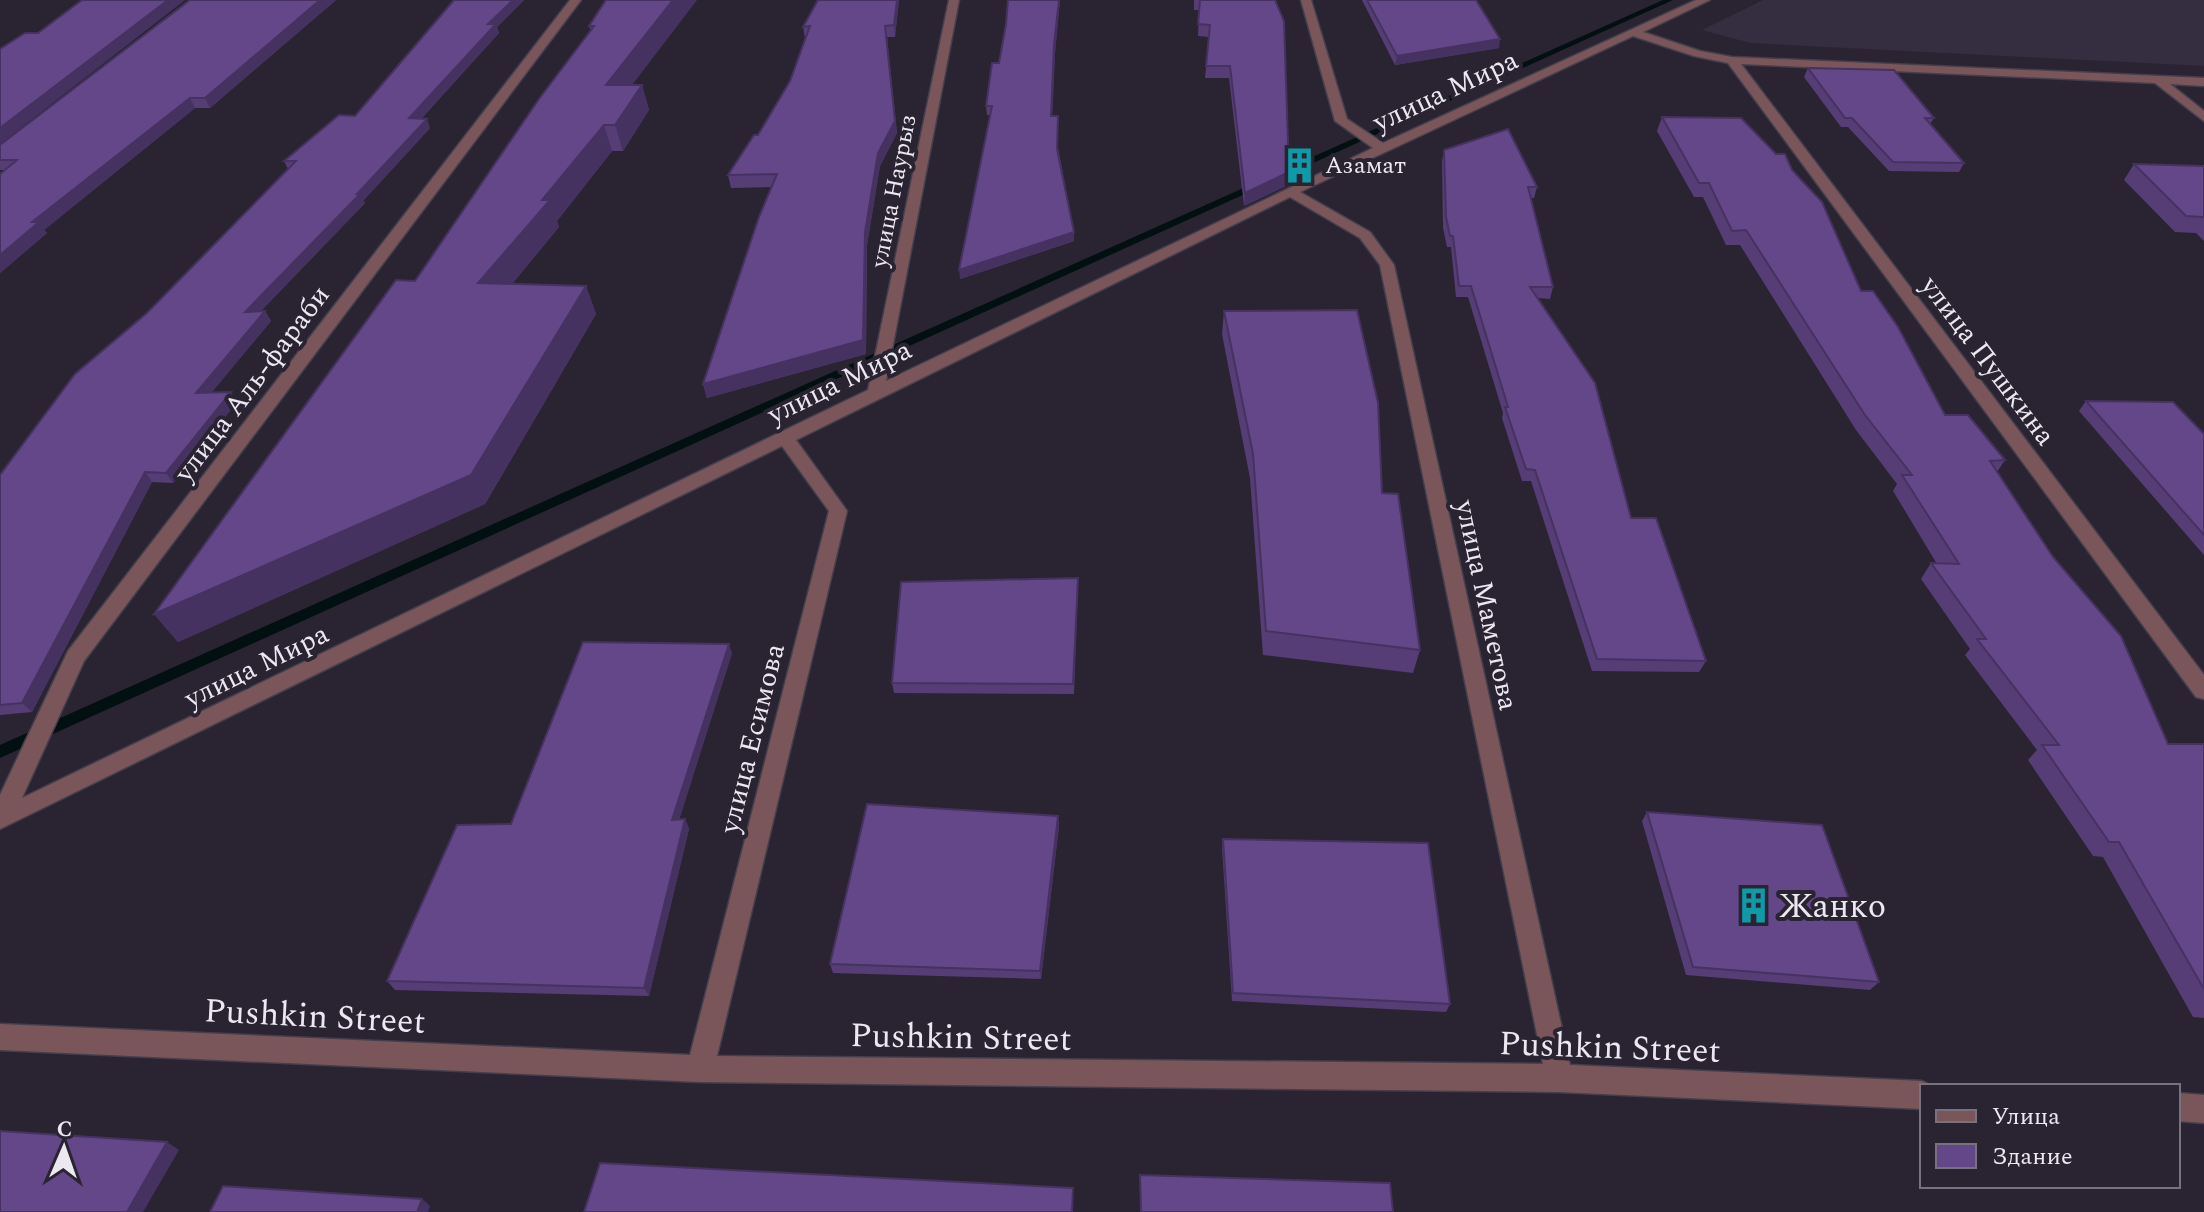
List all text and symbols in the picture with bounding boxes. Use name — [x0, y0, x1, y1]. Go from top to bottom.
street label: улица Мира — [1365, 39, 1526, 144]
street label: улица Наурыз — [861, 112, 926, 272]
building icon: Азамат — [1280, 146, 1318, 184]
place label: Азамат — [1325, 148, 1406, 184]
street label: улица Пушкина — [1909, 266, 2066, 455]
street label: улица Аль-фараби — [163, 276, 341, 492]
street label: улица Мира — [759, 329, 919, 436]
street label: улица Маметова — [1443, 495, 1530, 715]
street label: улица Мира — [176, 613, 336, 720]
street label: улица Есимова — [708, 639, 797, 839]
place label: Жанко — [1779, 881, 1886, 933]
building icon: Жанко — [1734, 886, 1772, 924]
street label: Pushkin Street — [203, 985, 427, 1049]
street label: Pushkin Street — [850, 1010, 1072, 1066]
street label: Pushkin Street — [1498, 1018, 1722, 1078]
legend — [1920, 1084, 2180, 1188]
text: Улица — [1992, 1099, 2060, 1135]
north arrow — [24, 1108, 104, 1188]
text: С — [56, 1113, 73, 1146]
text: Здание — [1992, 1139, 2073, 1175]

